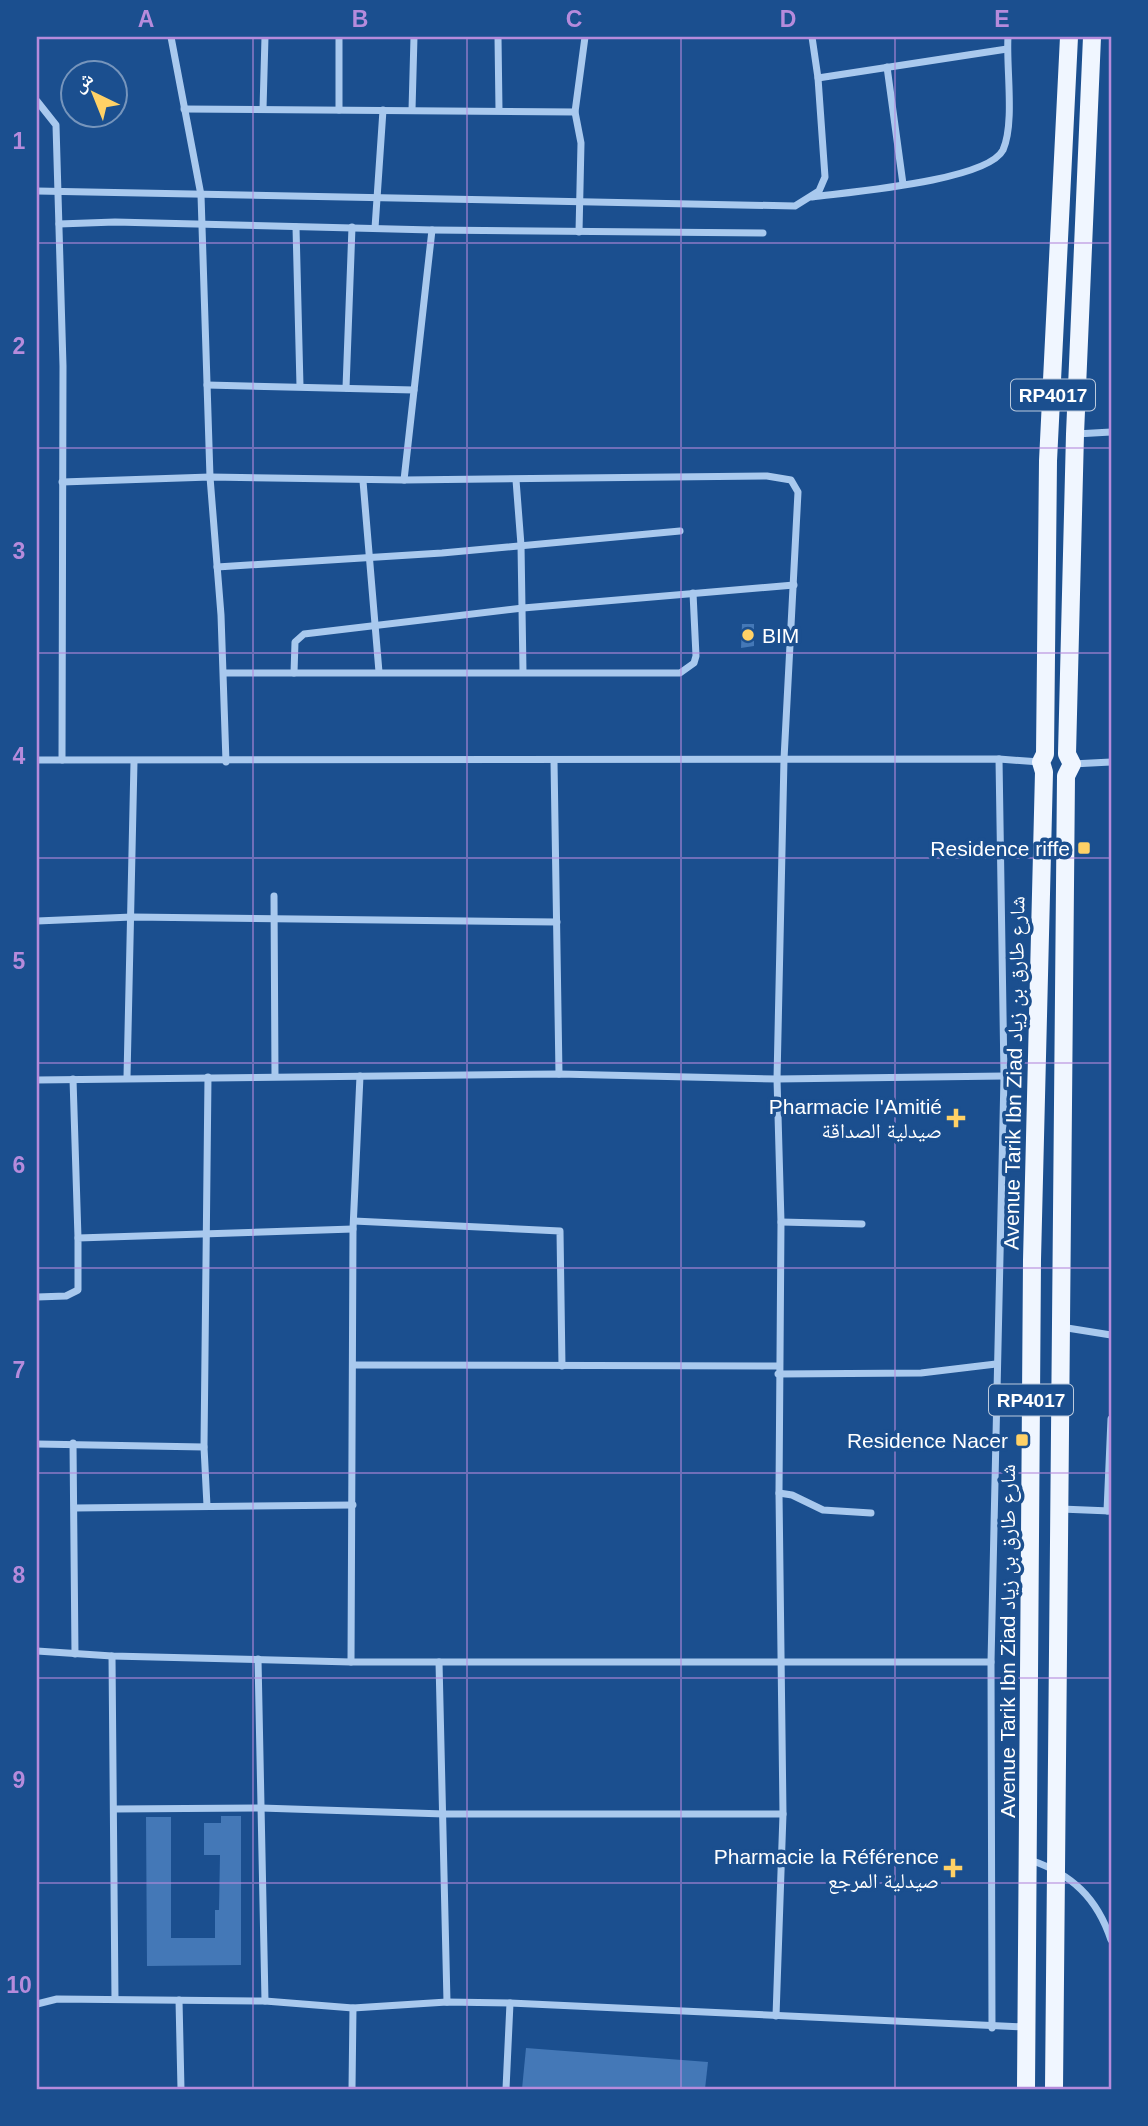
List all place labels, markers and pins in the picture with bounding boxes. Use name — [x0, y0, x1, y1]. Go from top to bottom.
place label: BIM — [762, 624, 799, 647]
marker: BIM — [740, 627, 756, 643]
place label: Residence riffe — [930, 837, 1070, 860]
marker: Residence riffe — [1076, 840, 1092, 856]
place label: Pharmacie l'Amitié صيدلية الصداقة — [769, 1095, 942, 1142]
marker: Pharmacie l'Amitié صيدلية الصداقة — [948, 1110, 964, 1126]
place label: Residence Nacer — [847, 1429, 1008, 1452]
marker: Residence Nacer — [1014, 1432, 1030, 1448]
place label: Pharmacie la Référence صيدلية المرجع — [714, 1845, 939, 1894]
marker: Pharmacie la Référence صيدلية المرجع — [945, 1860, 961, 1876]

